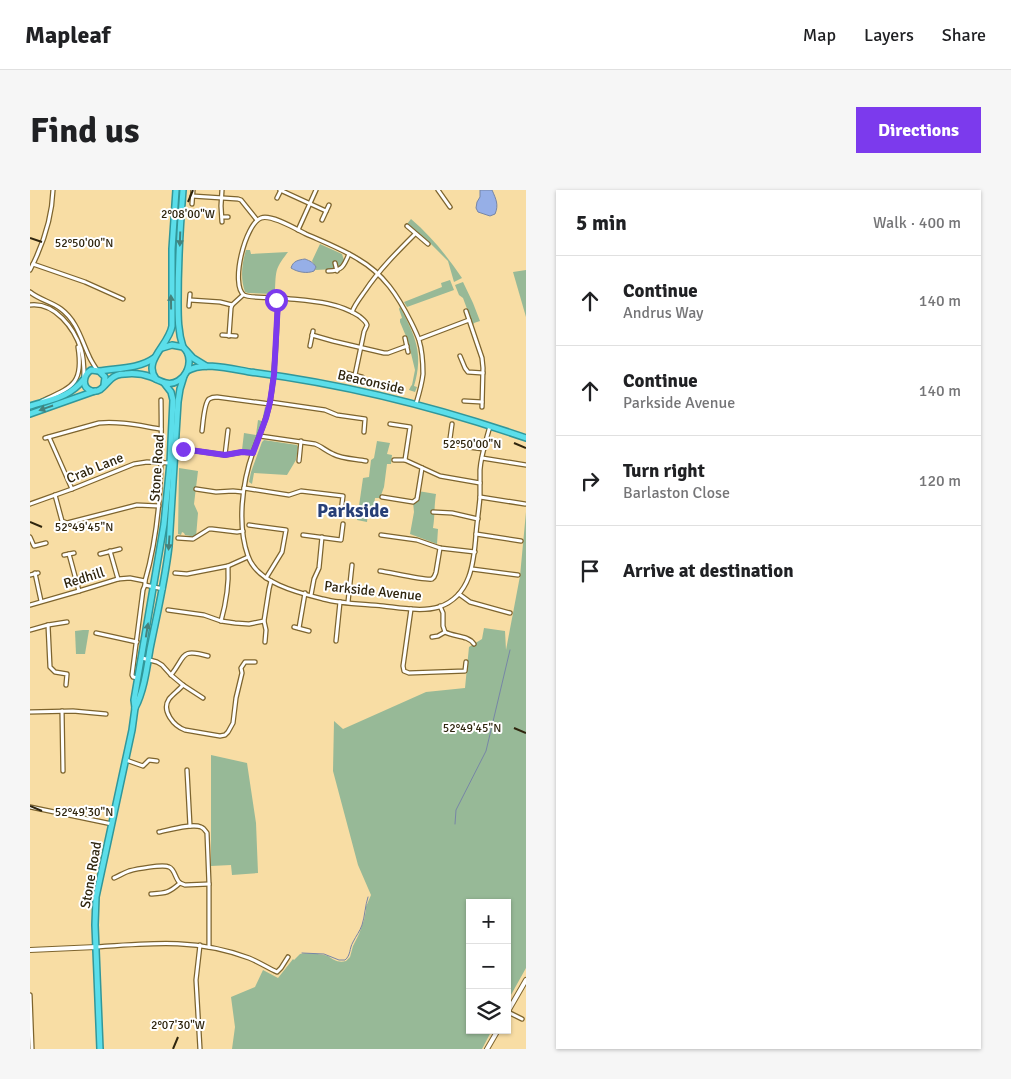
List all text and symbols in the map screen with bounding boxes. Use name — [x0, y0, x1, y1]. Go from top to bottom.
text: Mapleaf — [25, 20, 110, 50]
text: Map — [803, 24, 836, 46]
text: Layers — [864, 24, 914, 46]
text: Share — [942, 24, 986, 46]
button: Directions — [856, 107, 981, 153]
text: Find us — [30, 109, 140, 152]
text: 2°08'00"W — [161, 207, 215, 222]
text: 5 min — [576, 210, 627, 236]
text: Walk · 400 m — [873, 213, 961, 233]
one-way arrow — [176, 231, 184, 247]
text: 52°50'00"N — [55, 236, 113, 251]
text: Continue — [623, 279, 698, 303]
icon: ahead — [576, 287, 604, 315]
route start — [265, 289, 288, 312]
text: 140 m — [919, 291, 961, 311]
one-way arrow — [167, 294, 175, 310]
text: Andrus Way — [623, 303, 704, 323]
street label: Beaconside — [336, 366, 406, 398]
text: Continue — [623, 369, 698, 393]
icon: ahead — [576, 377, 604, 405]
text: 140 m — [919, 381, 961, 401]
text: Parkside Avenue — [623, 393, 735, 413]
one-way arrow — [38, 404, 53, 412]
street label: Stone Road — [146, 434, 168, 502]
text: 52°50'00"N — [443, 437, 501, 452]
route end — [172, 438, 195, 461]
street label: Crab Lane — [64, 449, 126, 487]
text: Turn right — [623, 459, 705, 483]
icon: right — [576, 467, 604, 495]
text: 120 m — [919, 471, 961, 491]
text: Barlaston Close — [623, 483, 730, 503]
district label: Parkside — [317, 499, 389, 523]
text: 52°49'45"N — [55, 520, 113, 535]
one-way arrow — [165, 535, 173, 551]
icon: arrive — [576, 557, 604, 585]
text: Arrive at destination — [623, 559, 794, 583]
street label: Redhill — [61, 564, 107, 592]
street label: Parkside Avenue — [323, 577, 423, 605]
one-way arrow — [143, 622, 151, 638]
text: 52°49'45"N — [443, 721, 501, 736]
text: 52°49'30"N — [55, 805, 113, 820]
street label: Stone Road — [77, 840, 105, 910]
map controls — [466, 899, 511, 1034]
button: + — [466, 899, 511, 944]
button: − — [466, 944, 511, 989]
button: layers — [466, 989, 511, 1034]
text: 2°07'30"W — [151, 1018, 205, 1033]

